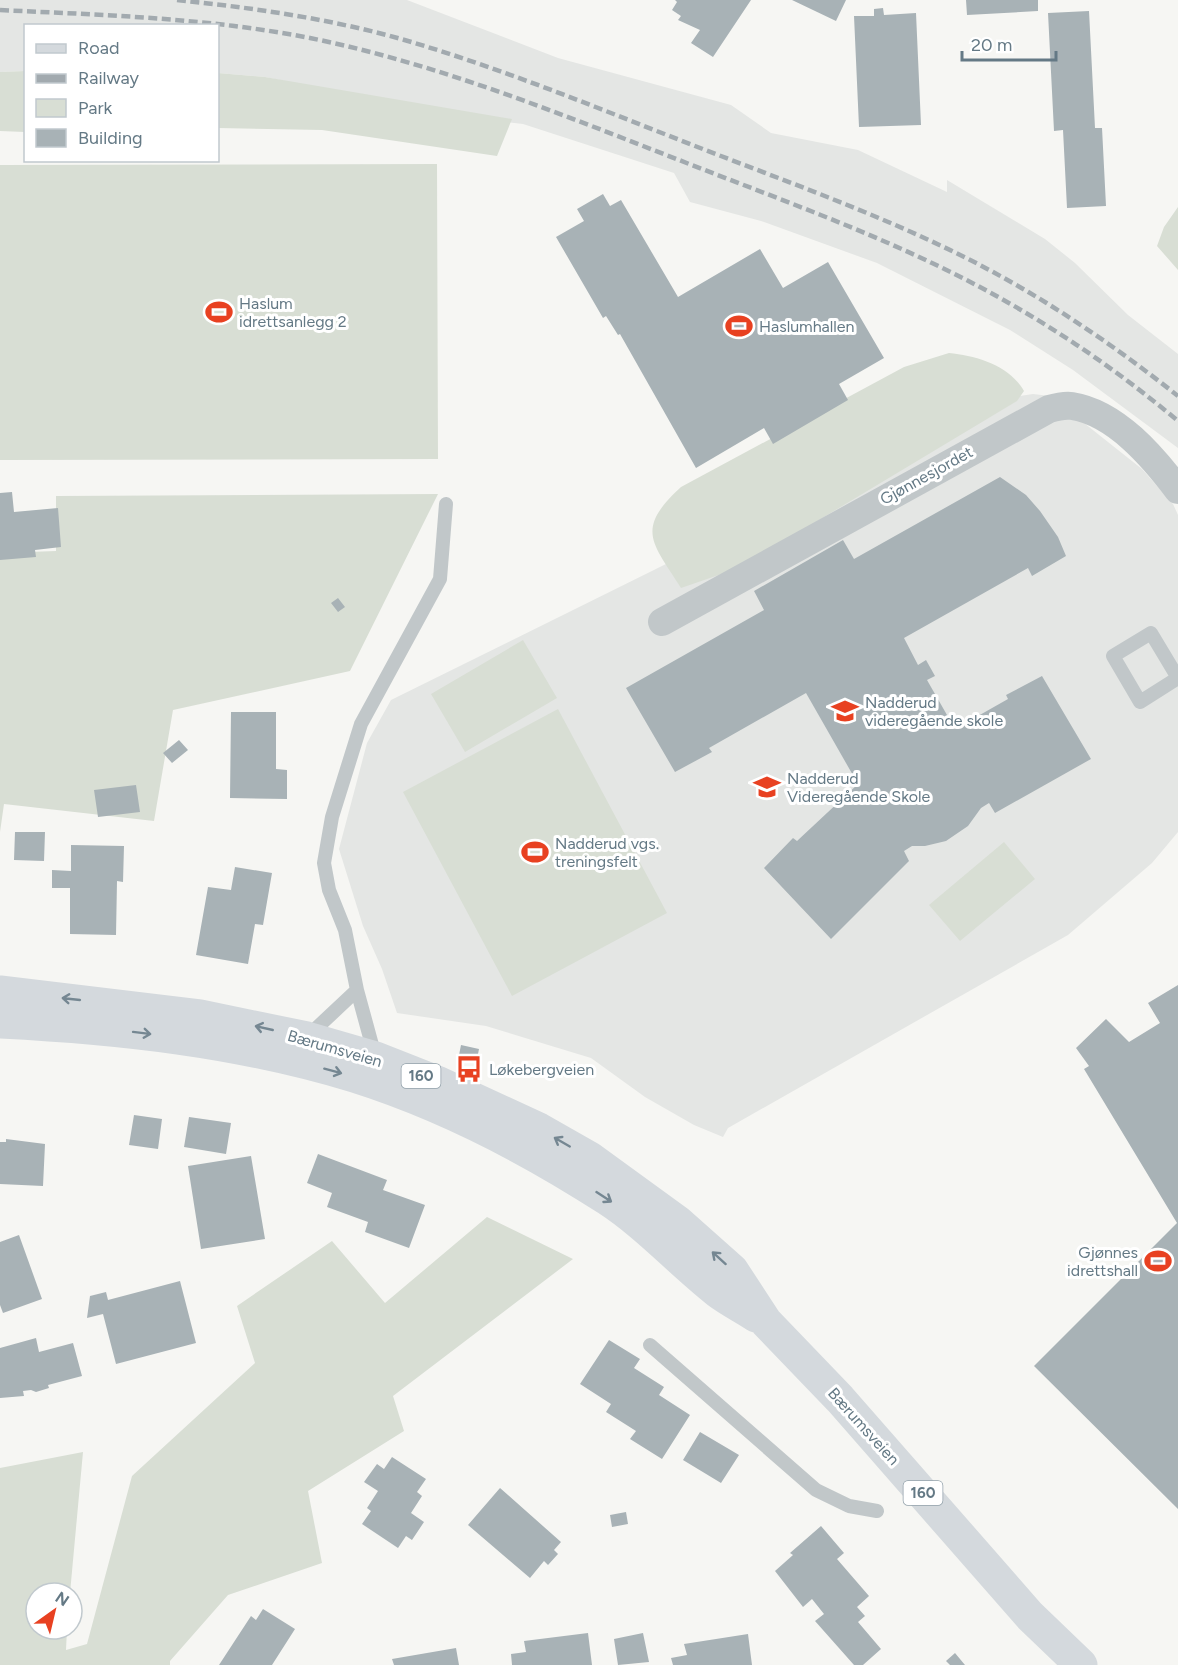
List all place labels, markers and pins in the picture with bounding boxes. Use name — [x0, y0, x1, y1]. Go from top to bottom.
place label: Haslum idrettsanlegg 2 — [239, 294, 347, 331]
sports icon: Haslum idrettsanlegg 2 — [204, 297, 234, 327]
sports icon: Haslumhallen — [724, 311, 754, 341]
place label: Haslumhallen — [759, 317, 855, 336]
place label: Nadderud videregående skole — [865, 693, 1003, 730]
school or university icon: Nadderud videregående skole — [830, 696, 860, 726]
place label: Nadderud Videregående Skole — [787, 769, 931, 806]
school or university icon: Nadderud Videregående Skole — [752, 772, 782, 802]
place label: Nadderud vgs. treningsfelt — [555, 834, 659, 871]
sports icon: Nadderud vgs. treningsfelt — [520, 837, 550, 867]
bus stop icon: Løkebergveien — [454, 1054, 484, 1084]
place label: Løkebergveien — [489, 1060, 594, 1079]
place label: Gjønnes idrettshall — [1067, 1243, 1138, 1280]
sports icon: Gjønnes idrettshall — [1143, 1246, 1173, 1276]

